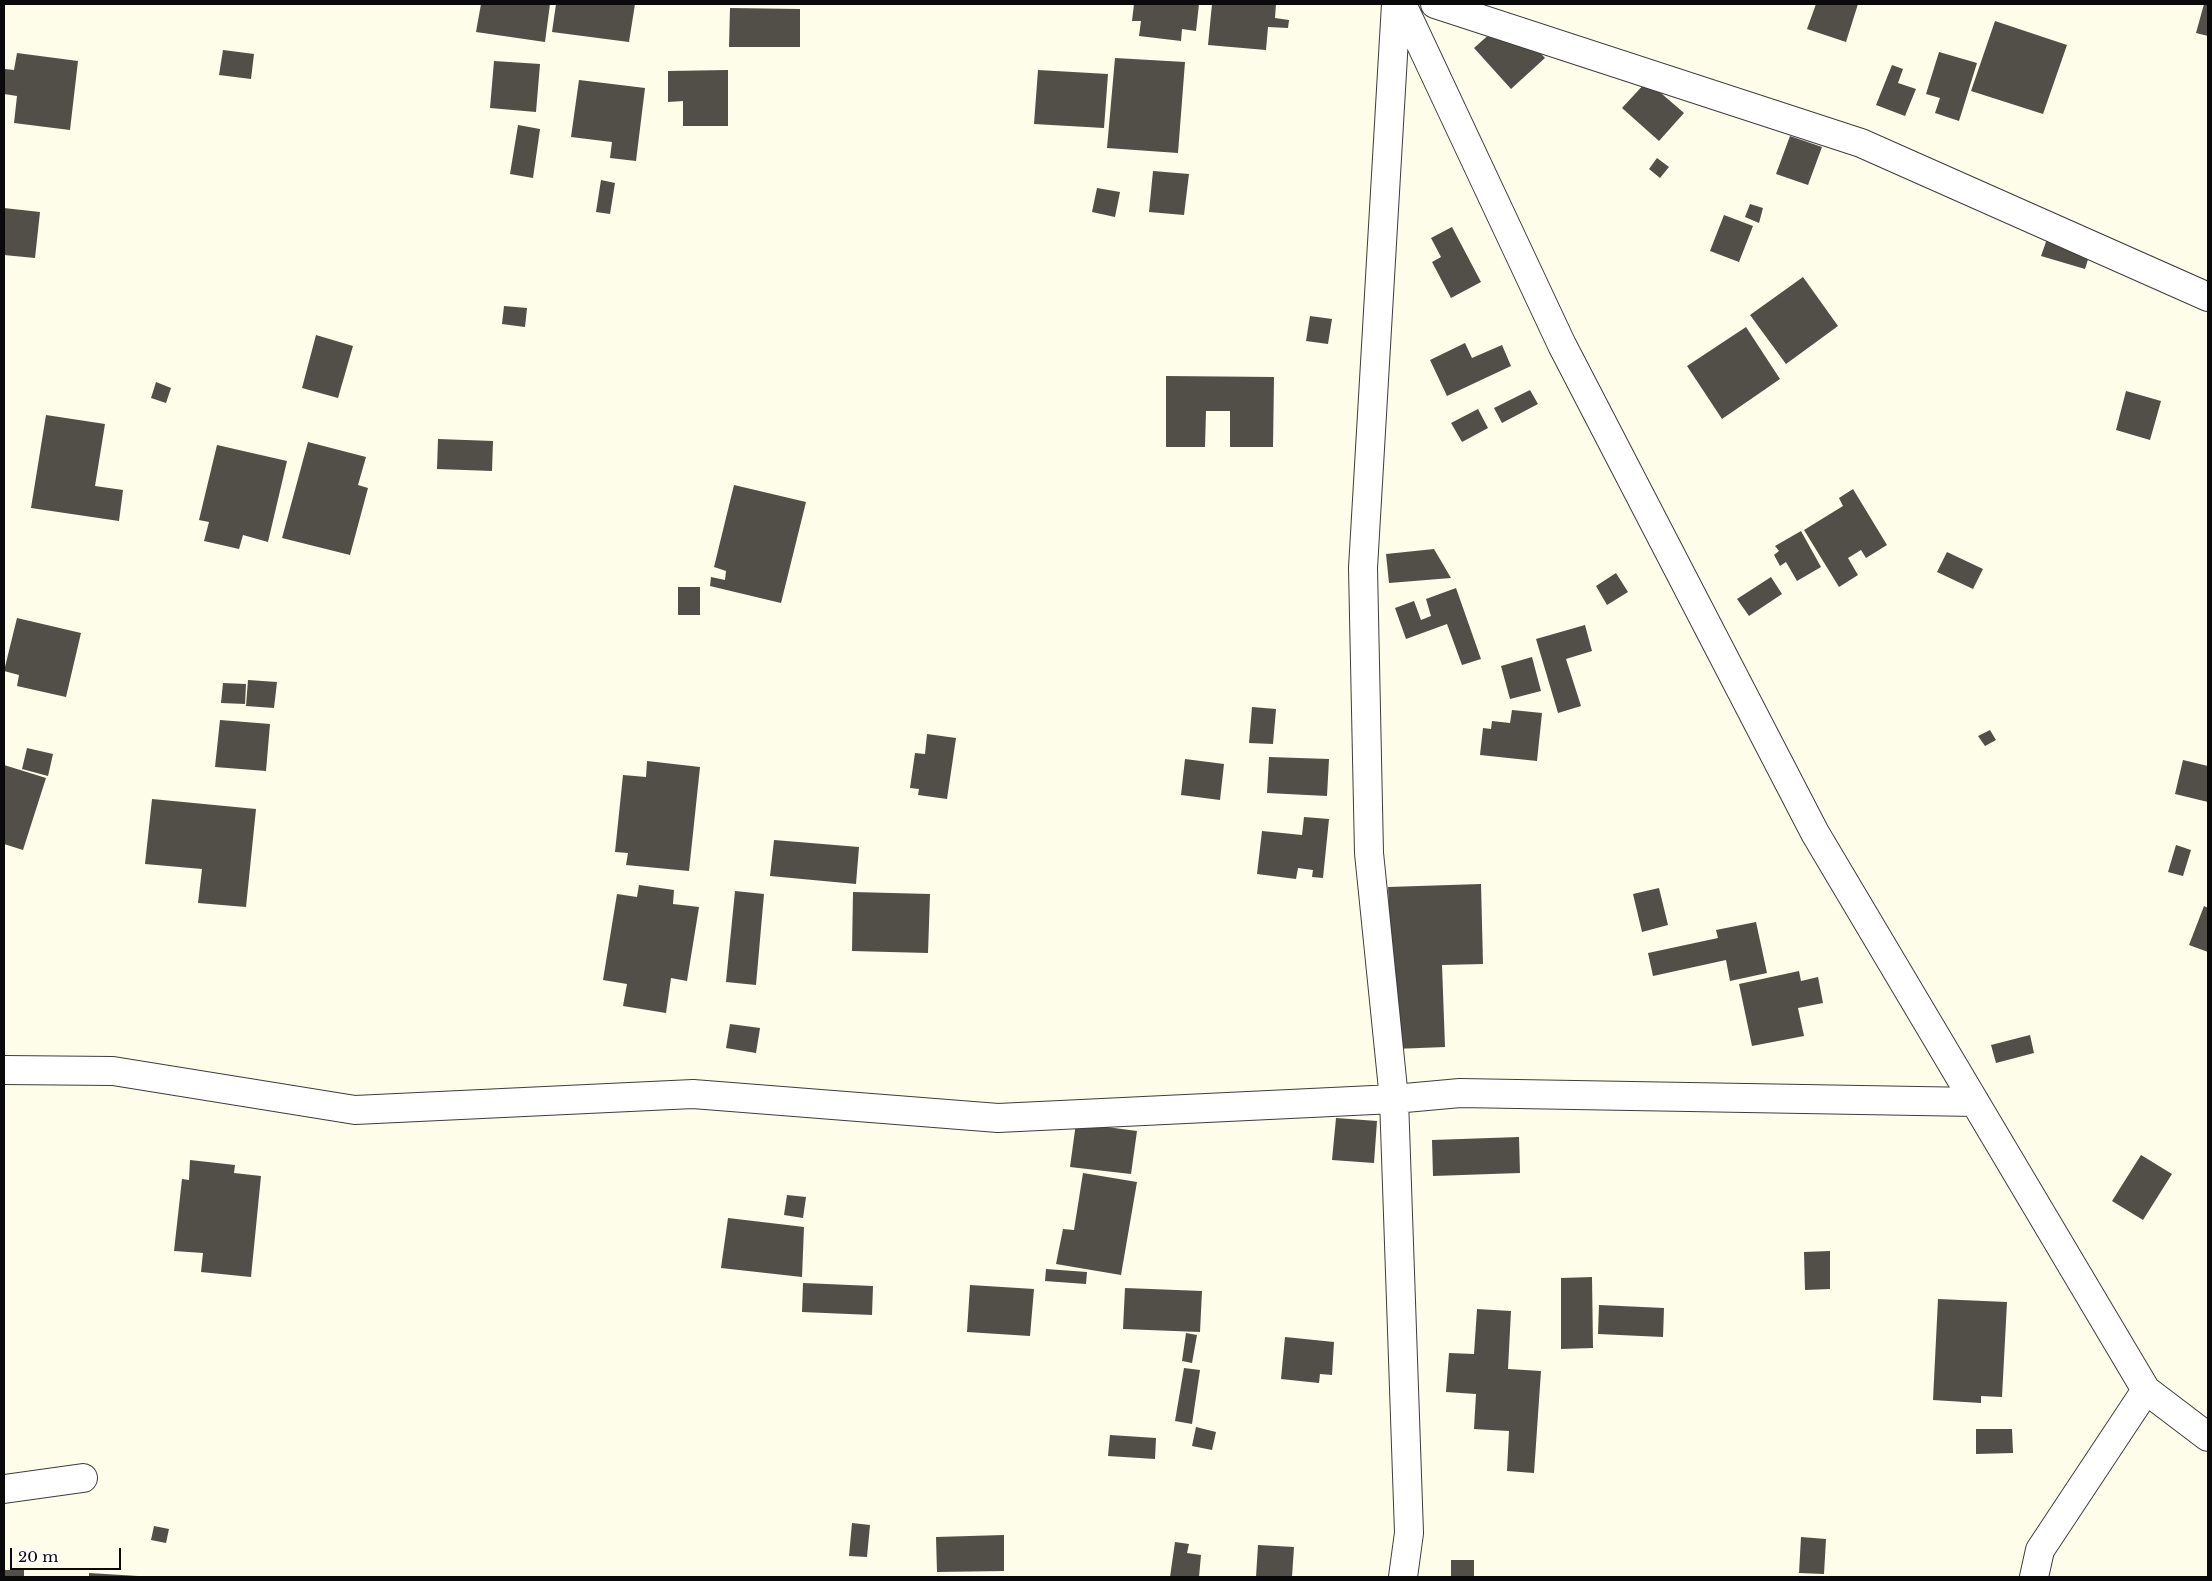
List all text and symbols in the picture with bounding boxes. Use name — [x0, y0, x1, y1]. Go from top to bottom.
scale bar — [12, 1538, 124, 1570]
text: 20 m — [18, 1547, 58, 1566]

